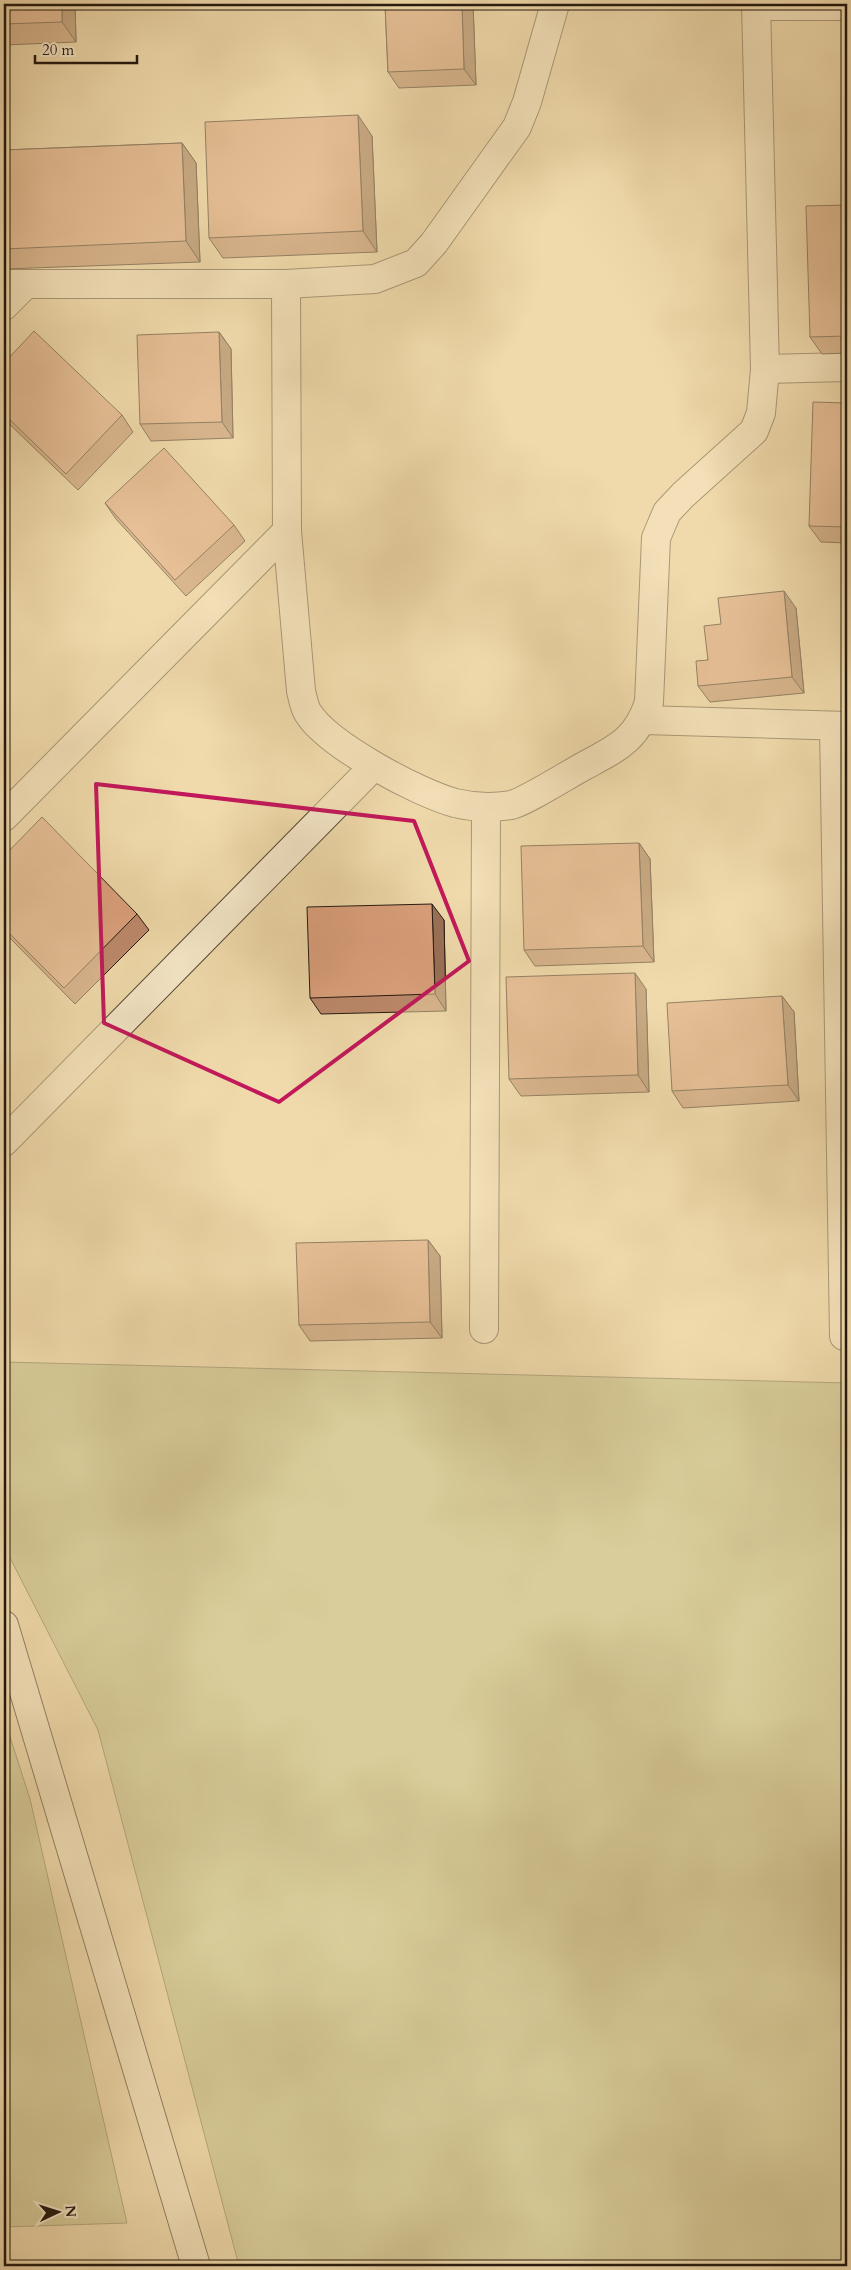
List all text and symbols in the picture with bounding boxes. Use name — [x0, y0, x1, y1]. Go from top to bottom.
scale bar — [35, 32, 138, 64]
text: 20 m — [42, 40, 74, 60]
north arrow — [32, 2188, 82, 2238]
text: N — [61, 2204, 80, 2218]

